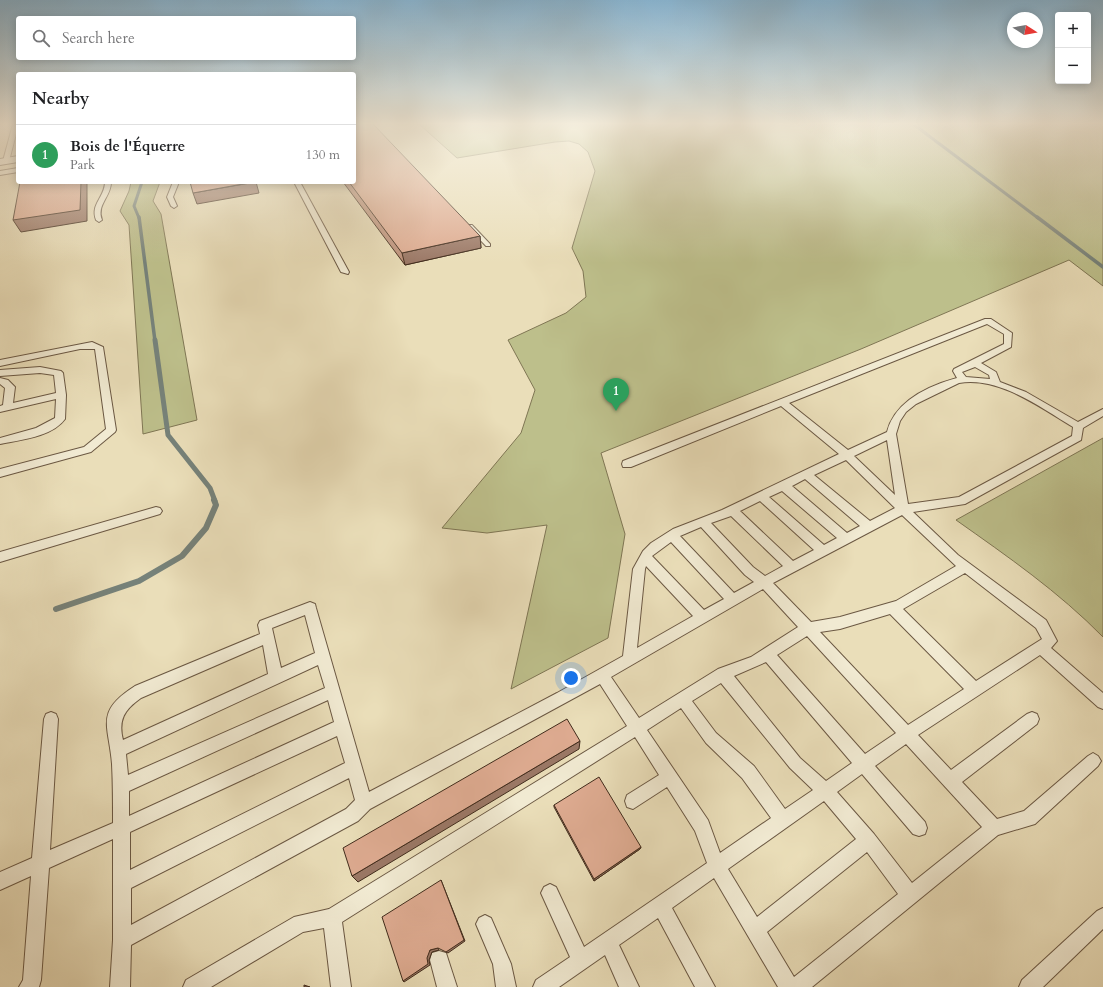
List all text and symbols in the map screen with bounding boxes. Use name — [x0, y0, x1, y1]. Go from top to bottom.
north arrow — [1007, 12, 1043, 48]
map controls — [1055, 12, 1091, 84]
button: + — [1055, 12, 1091, 48]
search box — [16, 16, 356, 60]
icon: search — [30, 27, 52, 49]
text: Search here — [62, 28, 135, 48]
button: − — [1055, 48, 1091, 84]
text: Nearby — [32, 87, 89, 110]
text: Bois de l'Équerre — [70, 136, 185, 156]
text: 1 — [42, 146, 48, 164]
text: 130 m — [306, 146, 340, 164]
text: Park — [70, 156, 95, 174]
pin: 1 — [603, 378, 629, 411]
your location — [561, 668, 581, 688]

